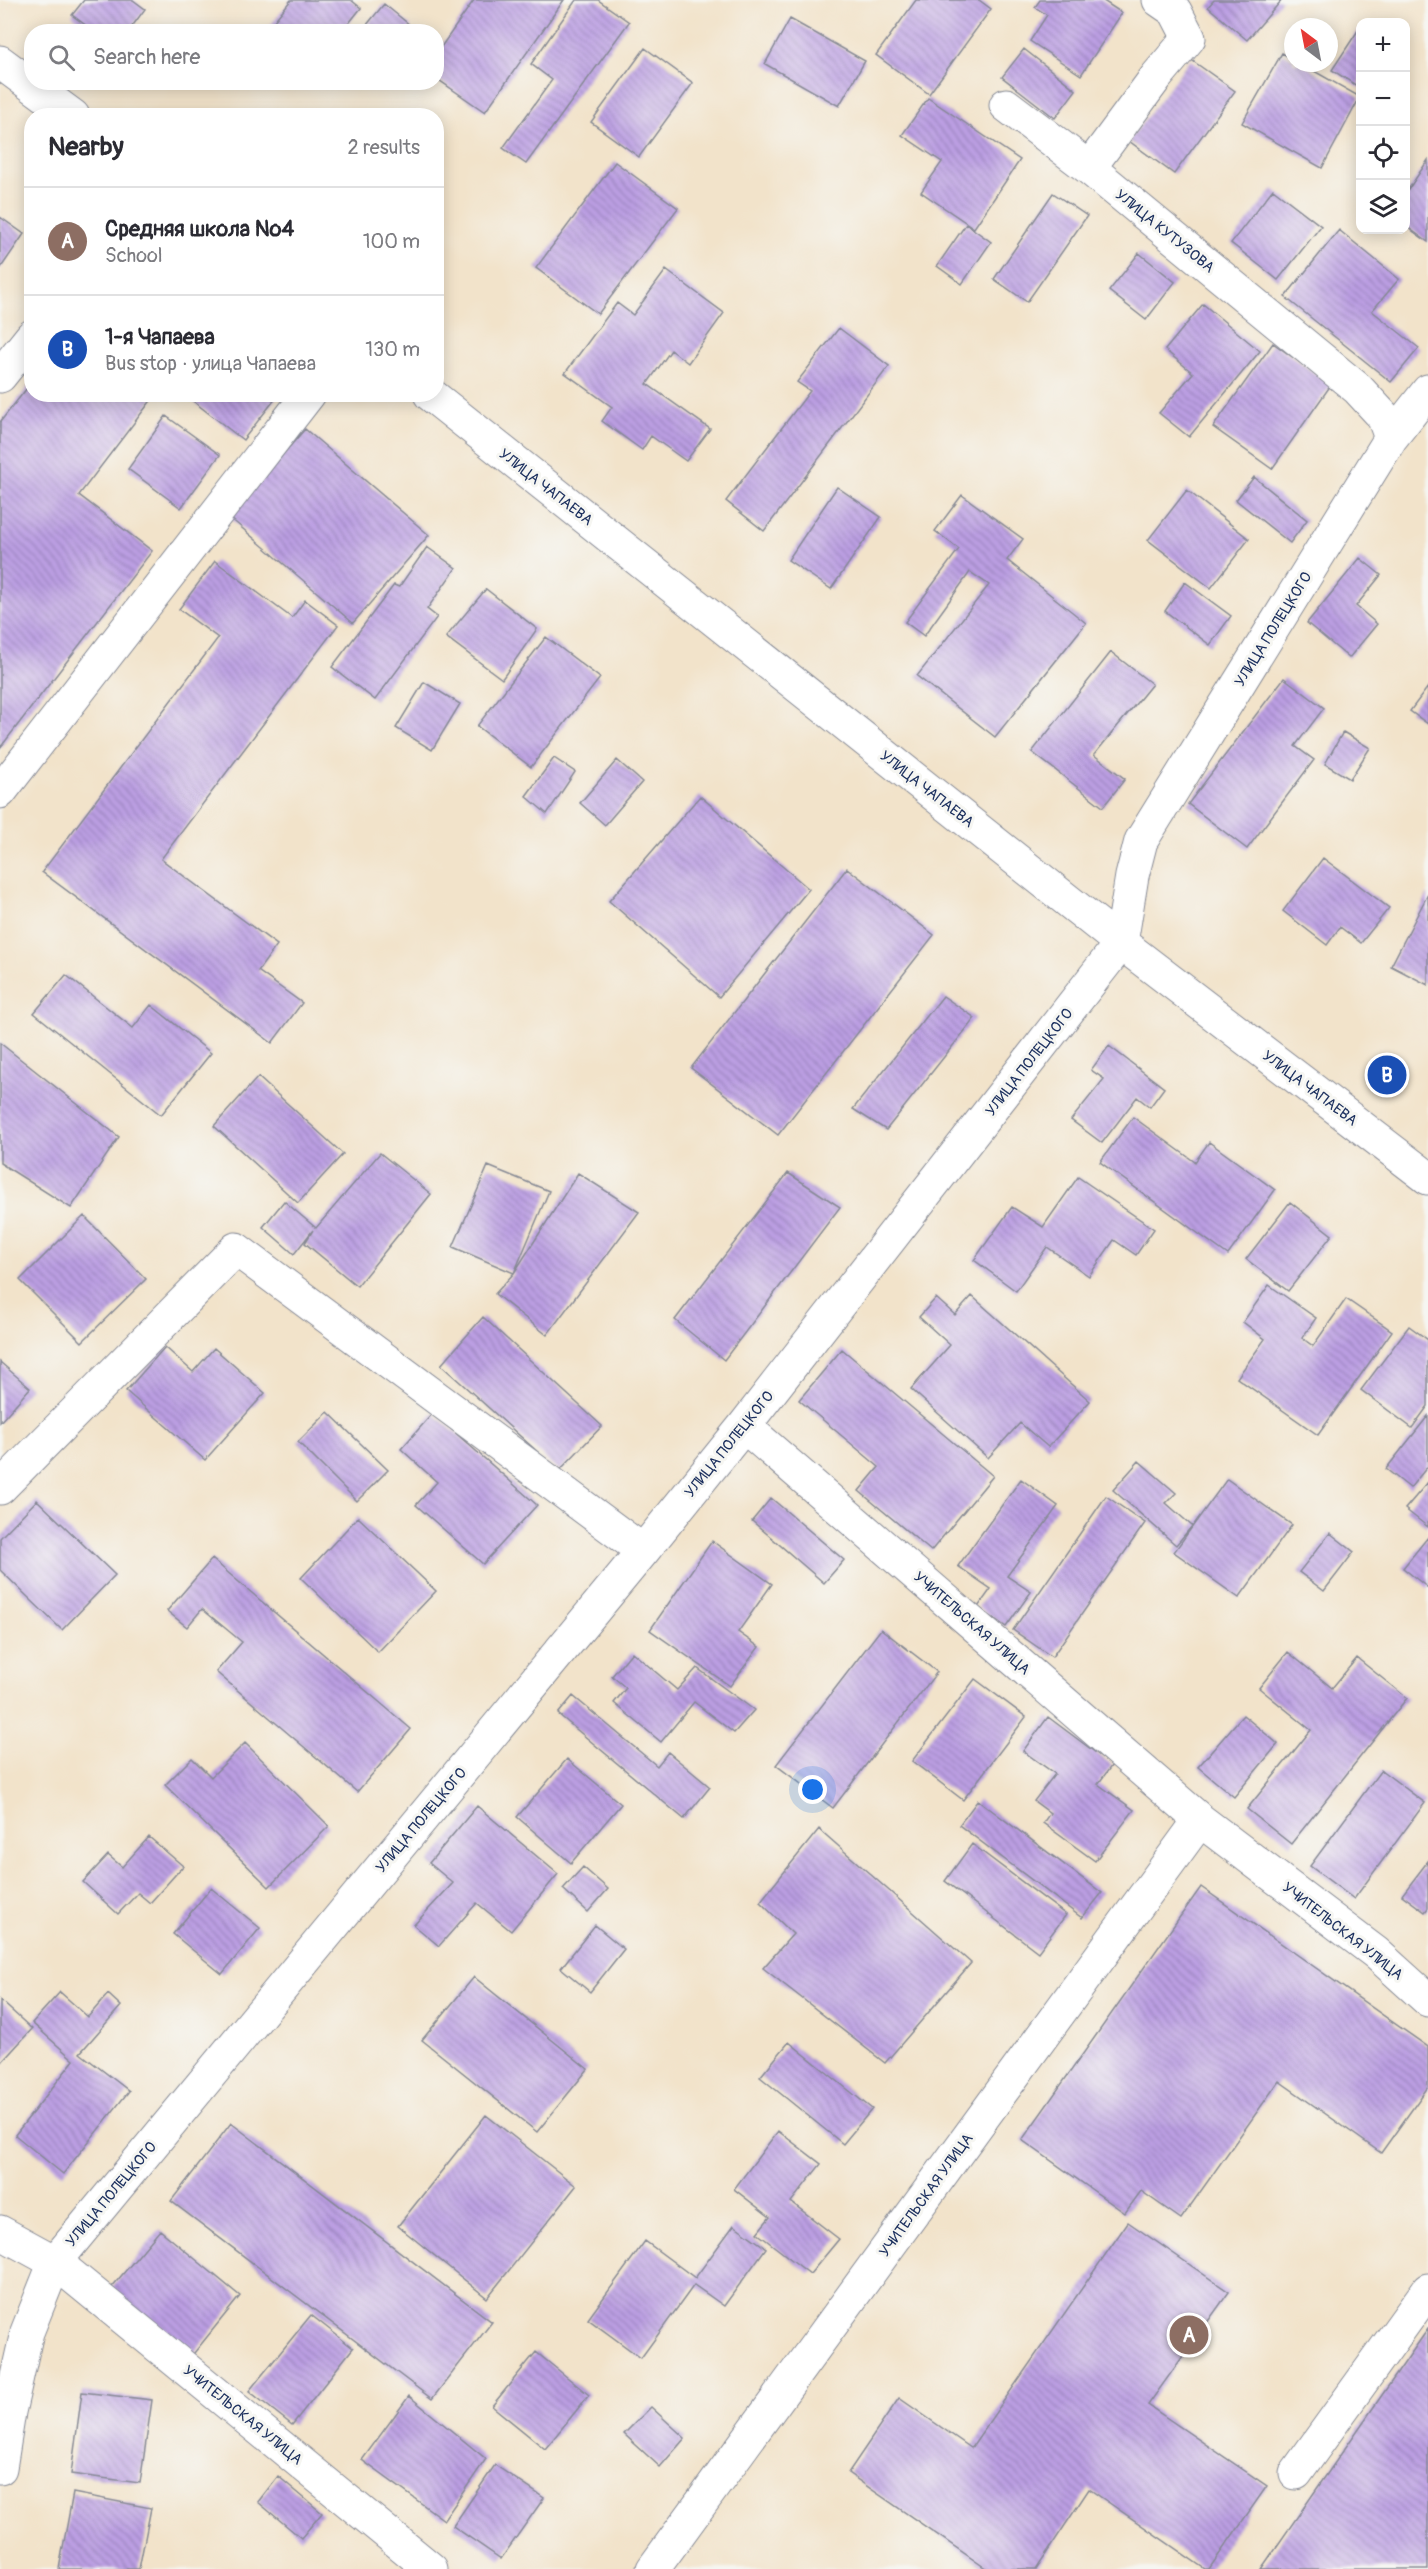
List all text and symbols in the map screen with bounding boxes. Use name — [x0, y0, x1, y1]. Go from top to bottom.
north arrow — [1284, 18, 1338, 72]
map controls — [1356, 18, 1410, 234]
button: + — [1356, 18, 1410, 72]
search box — [24, 24, 444, 90]
icon: search — [45, 41, 78, 74]
text: Search here — [93, 43, 200, 71]
button: − — [1356, 72, 1410, 126]
button: locate — [1356, 126, 1410, 180]
text: Nearby — [48, 131, 124, 163]
text: 2 results — [348, 135, 420, 160]
button: layers — [1356, 180, 1410, 234]
street label: УЛИЦА КУТУЗОВА — [1111, 186, 1218, 277]
text: Средняя школа №4 — [105, 215, 294, 243]
text: A — [61, 229, 74, 254]
text: 100 m — [363, 229, 420, 254]
text: School — [105, 243, 162, 268]
text: 1-я Чапаева — [105, 323, 215, 351]
text: B — [62, 337, 73, 362]
text: 130 m — [365, 337, 420, 362]
text: Bus stop · улица Чапаева — [105, 351, 316, 376]
street label: УЛИЦА ЧАПАЕВА — [495, 445, 597, 530]
street label: УЛИЦА ПОЛЕЦКОГО — [1231, 568, 1316, 690]
street label: УЛИЦА ЧАПАЕВА — [876, 747, 978, 832]
street label: УЛИЦА ПОЛЕЦКОГО — [981, 1005, 1077, 1120]
street label: УЛИЦА ЧАПАЕВА — [1258, 1046, 1361, 1130]
pin: B — [1368, 1052, 1406, 1098]
street label: УЛИЦА ПОЛЕЦКОГО — [681, 1387, 778, 1501]
street label: УЧИТЕЛЬСКАЯ УЛИЦА — [910, 1568, 1034, 1679]
street label: УЛИЦА ПОЛЕЦКОГО — [372, 1764, 471, 1877]
your location — [798, 1775, 827, 1804]
street label: УЧИТЕЛЬСКАЯ УЛИЦА — [1278, 1878, 1407, 1985]
street label: УЧИТЕЛЬСКАЯ УЛИЦА — [875, 2130, 978, 2261]
street label: УЛИЦА ПОЛЕЦКОГО — [62, 2138, 161, 2251]
pin: A — [1170, 2312, 1208, 2358]
street label: УЧИТЕЛЬСКАЯ УЛИЦА — [179, 2361, 306, 2470]

